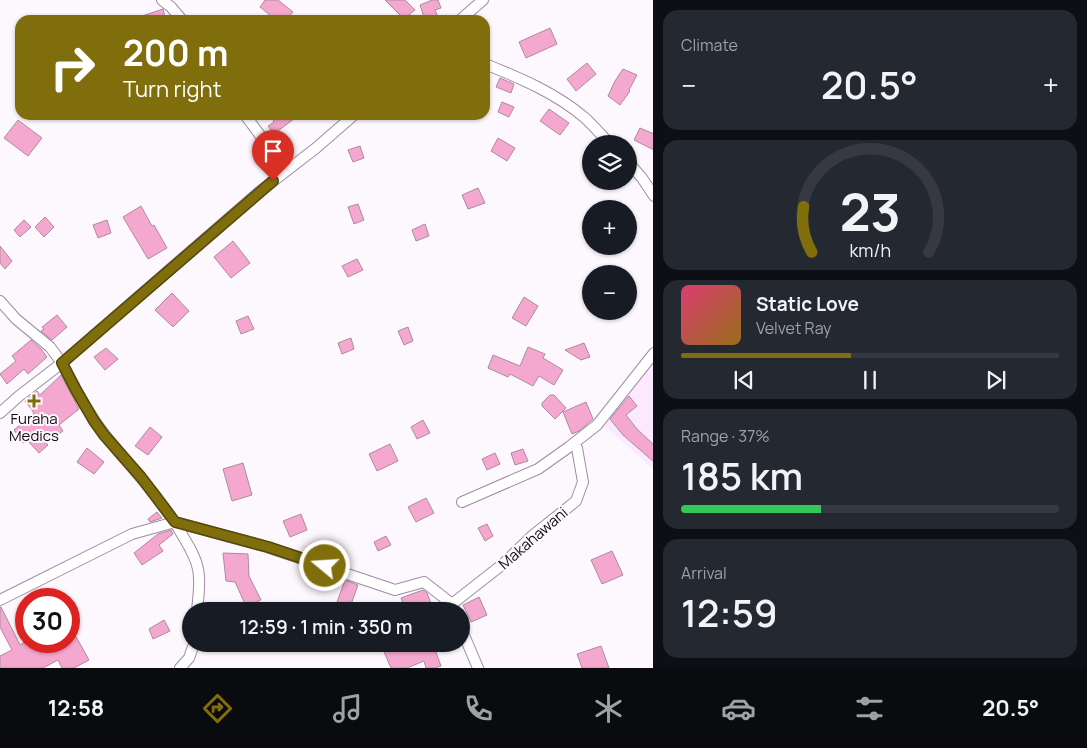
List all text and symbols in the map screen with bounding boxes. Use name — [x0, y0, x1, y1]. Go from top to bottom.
text: 200 m — [123, 29, 228, 77]
text: Climate — [681, 34, 738, 56]
icon: right — [40, 35, 105, 100]
text: 20.5° — [821, 58, 918, 110]
text: − — [681, 66, 696, 104]
text: + — [1043, 66, 1059, 104]
text: Turn right — [123, 74, 221, 104]
pin — [252, 130, 294, 181]
map controls — [582, 135, 637, 320]
button: layers — [582, 135, 637, 190]
icon: arrive — [259, 137, 287, 165]
text: 23 — [839, 176, 901, 247]
button: + — [582, 200, 637, 255]
text: km/h — [849, 238, 891, 262]
button: − — [582, 265, 637, 320]
text: Static Love — [756, 291, 859, 317]
text: Velvet Ray — [756, 317, 832, 339]
icon: previous — [730, 366, 758, 394]
icon: pause — [856, 366, 884, 394]
icon: next — [982, 366, 1010, 394]
marker: Furaha Medics — [28, 395, 40, 407]
place label: Furaha Medics — [9, 408, 59, 446]
text: Range · 37% — [681, 425, 770, 447]
text: 185 km — [681, 449, 803, 501]
street label: Makahawani — [494, 502, 572, 574]
position arrow — [298, 539, 350, 591]
text: Arrival — [681, 562, 727, 584]
text: 12:59 — [681, 586, 778, 638]
speed limit sign: 30 — [15, 588, 80, 653]
text: 12:59 · 1 min · 350 m — [239, 614, 413, 640]
icon: directions — [200, 691, 235, 726]
icon: music — [330, 691, 365, 726]
icon: phone — [461, 691, 496, 726]
icon: climate — [591, 691, 626, 726]
icon: car — [721, 691, 756, 726]
icon: filters — [852, 691, 887, 726]
text: 12:58 — [48, 693, 104, 723]
text: 20.5° — [982, 693, 1039, 723]

